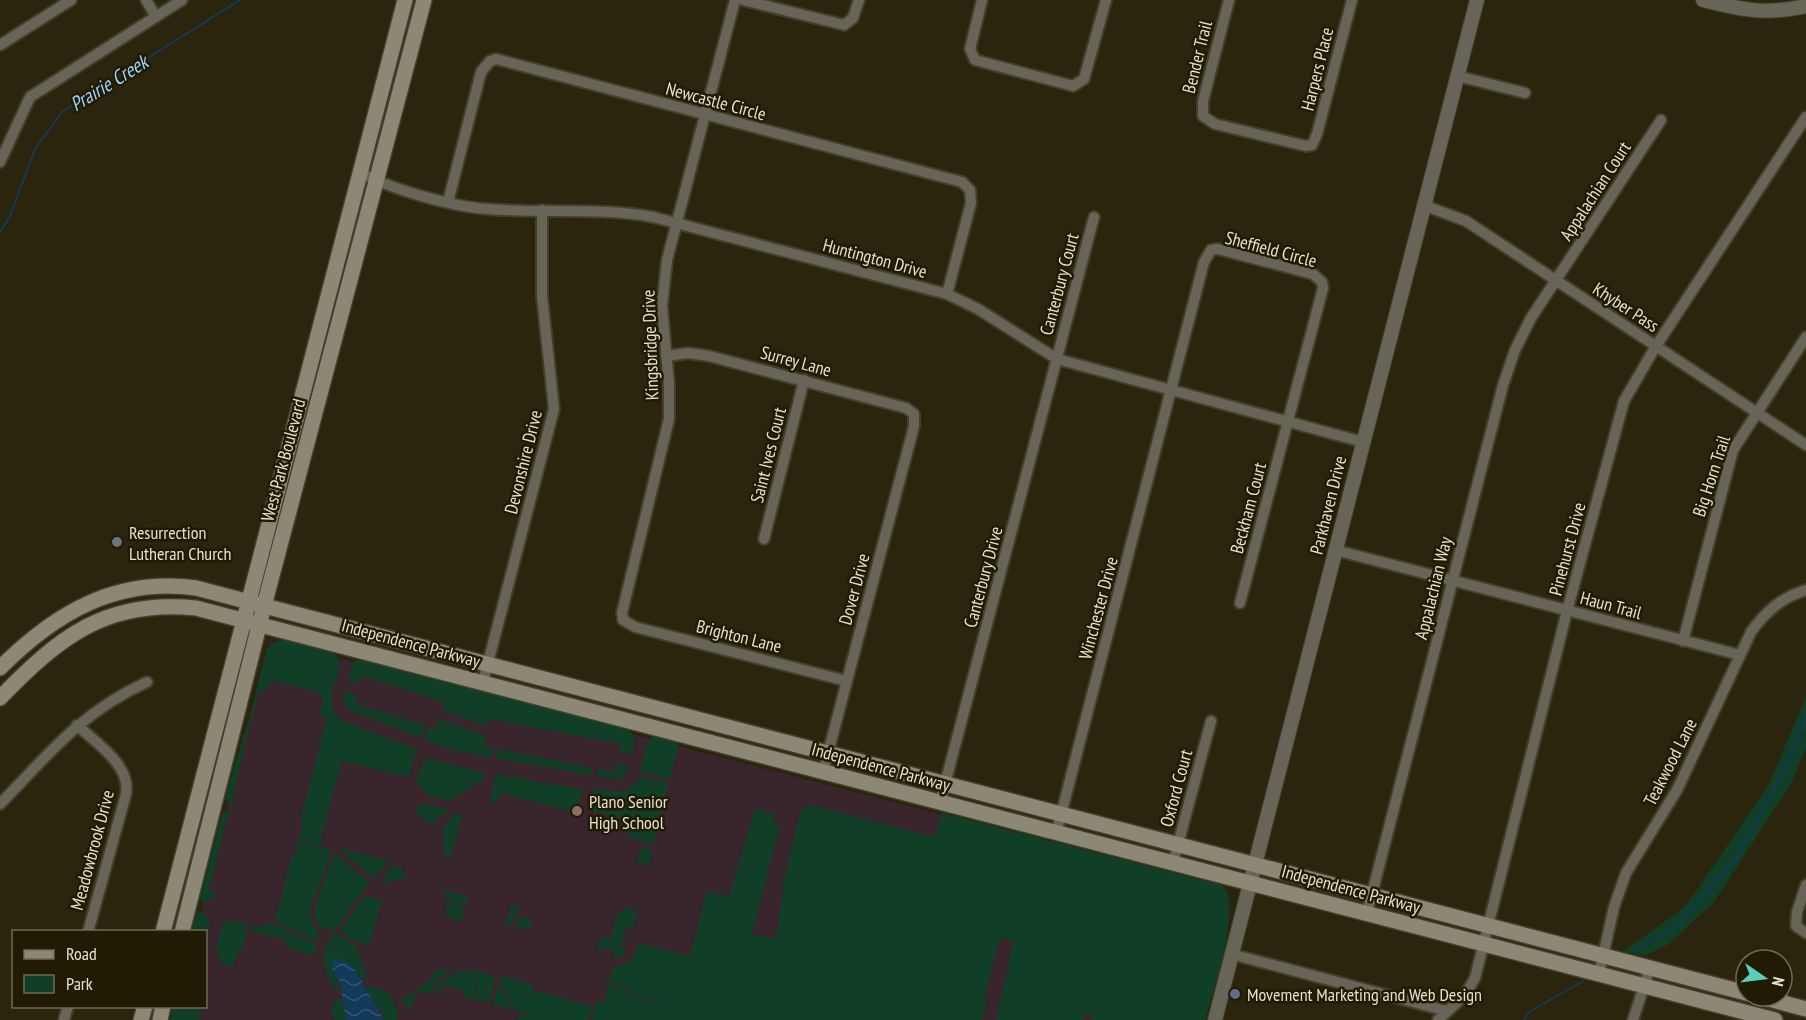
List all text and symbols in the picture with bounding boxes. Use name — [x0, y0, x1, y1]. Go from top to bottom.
street label: Bender Trail — [1177, 18, 1217, 96]
street label: Harpers Place — [1296, 25, 1338, 113]
water label: Prairie Creek — [65, 48, 155, 117]
street label: Newcastle Circle — [663, 77, 769, 125]
street label: Appalachian Court — [1554, 137, 1636, 245]
street label: Sheffield Circle — [1223, 226, 1319, 272]
street label: Canterbury Court — [1034, 230, 1084, 337]
street label: Huntington Drive — [820, 233, 930, 283]
street label: Khyber Pass — [1588, 277, 1664, 337]
street label: Kingsbridge Drive — [637, 289, 663, 401]
street label: Surrey Lane — [758, 341, 834, 381]
street label: West Park Boulevard — [256, 396, 310, 524]
street label: Saint Ives Court — [745, 405, 791, 505]
street label: Devonshire Drive — [499, 408, 547, 516]
street label: Big Horn Trail — [1687, 432, 1735, 520]
street label: Parkhaven Drive — [1305, 453, 1351, 557]
street label: Beckham Court — [1225, 460, 1271, 556]
street label: Pinehurst Drive — [1544, 500, 1590, 598]
place label: Resurrection Lutheran Church — [129, 521, 231, 565]
street label: Canterbury Drive — [958, 524, 1008, 630]
street label: Appalachian Way — [1409, 534, 1457, 642]
marker: Resurrection Lutheran Church — [110, 535, 124, 549]
street label: Dover Drive — [833, 551, 875, 627]
street label: Winchester Drive — [1073, 554, 1123, 662]
street label: Haun Trail — [1578, 586, 1645, 624]
street label: Independence Parkway — [339, 613, 483, 673]
street label: Brighton Lane — [694, 614, 784, 658]
street label: Teakwood Lane — [1638, 714, 1702, 810]
street label: Independence Parkway — [809, 737, 953, 797]
street label: Oxford Court — [1155, 747, 1197, 829]
street label: Meadowbrook Drive — [65, 787, 119, 913]
place label: Plano Senior High School — [589, 790, 668, 834]
marker: Plano Senior High School — [570, 804, 584, 818]
street label: Independence Parkway — [1279, 859, 1423, 919]
legend — [12, 930, 207, 1008]
text: Road — [66, 942, 97, 965]
north arrow — [1734, 948, 1794, 1008]
text: Park — [66, 972, 93, 995]
text: N — [1768, 975, 1789, 988]
place label: Movement Marketing and Web Design — [1247, 983, 1482, 1006]
marker: Movement Marketing and Web Design — [1228, 987, 1242, 1001]

